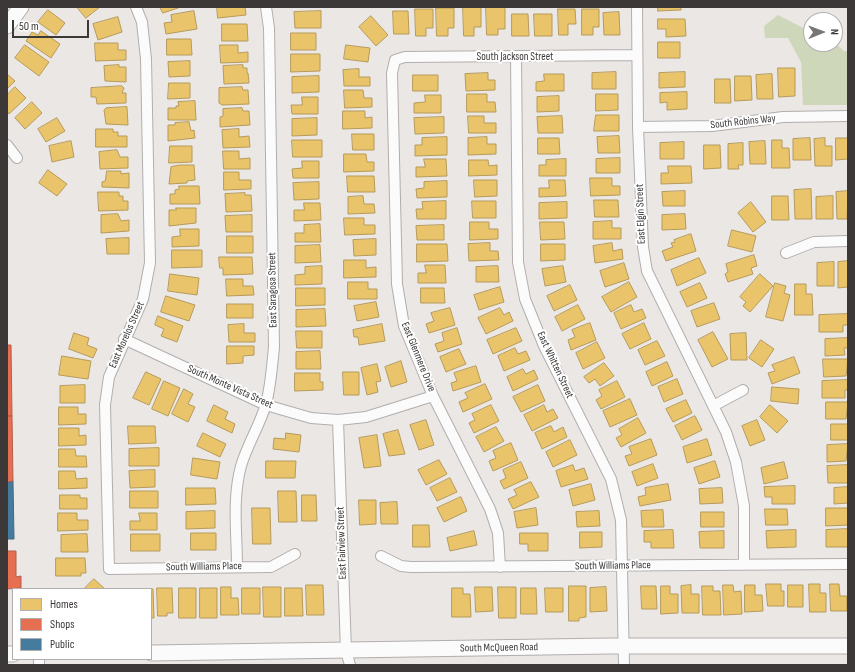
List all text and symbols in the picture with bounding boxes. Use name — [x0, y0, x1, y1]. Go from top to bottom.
scale bar — [14, 12, 91, 38]
north arrow — [803, 12, 843, 52]
text: 50 m — [19, 19, 39, 34]
text: N — [828, 29, 841, 35]
street label: South Jackson Street — [477, 50, 553, 64]
street label: South Robins Way — [710, 112, 776, 132]
street label: East Elgin Street — [633, 184, 649, 244]
street label: East Saragosa Street — [266, 252, 280, 328]
street label: East Morelos Street — [106, 300, 148, 370]
street label: East Glenmere Drive — [398, 320, 438, 394]
street label: East Whitten Street — [534, 329, 576, 401]
street label: South Monte Vista Street — [185, 362, 275, 412]
street label: East Fairview Street — [334, 506, 350, 580]
street label: South Williams Place — [575, 559, 651, 573]
street label: South Williams Place — [166, 560, 242, 574]
legend — [12, 588, 152, 660]
text: Homes — [50, 597, 78, 612]
text: Shops — [50, 617, 75, 632]
text: Public — [50, 637, 75, 652]
street label: South McQueen Road — [460, 641, 538, 655]

